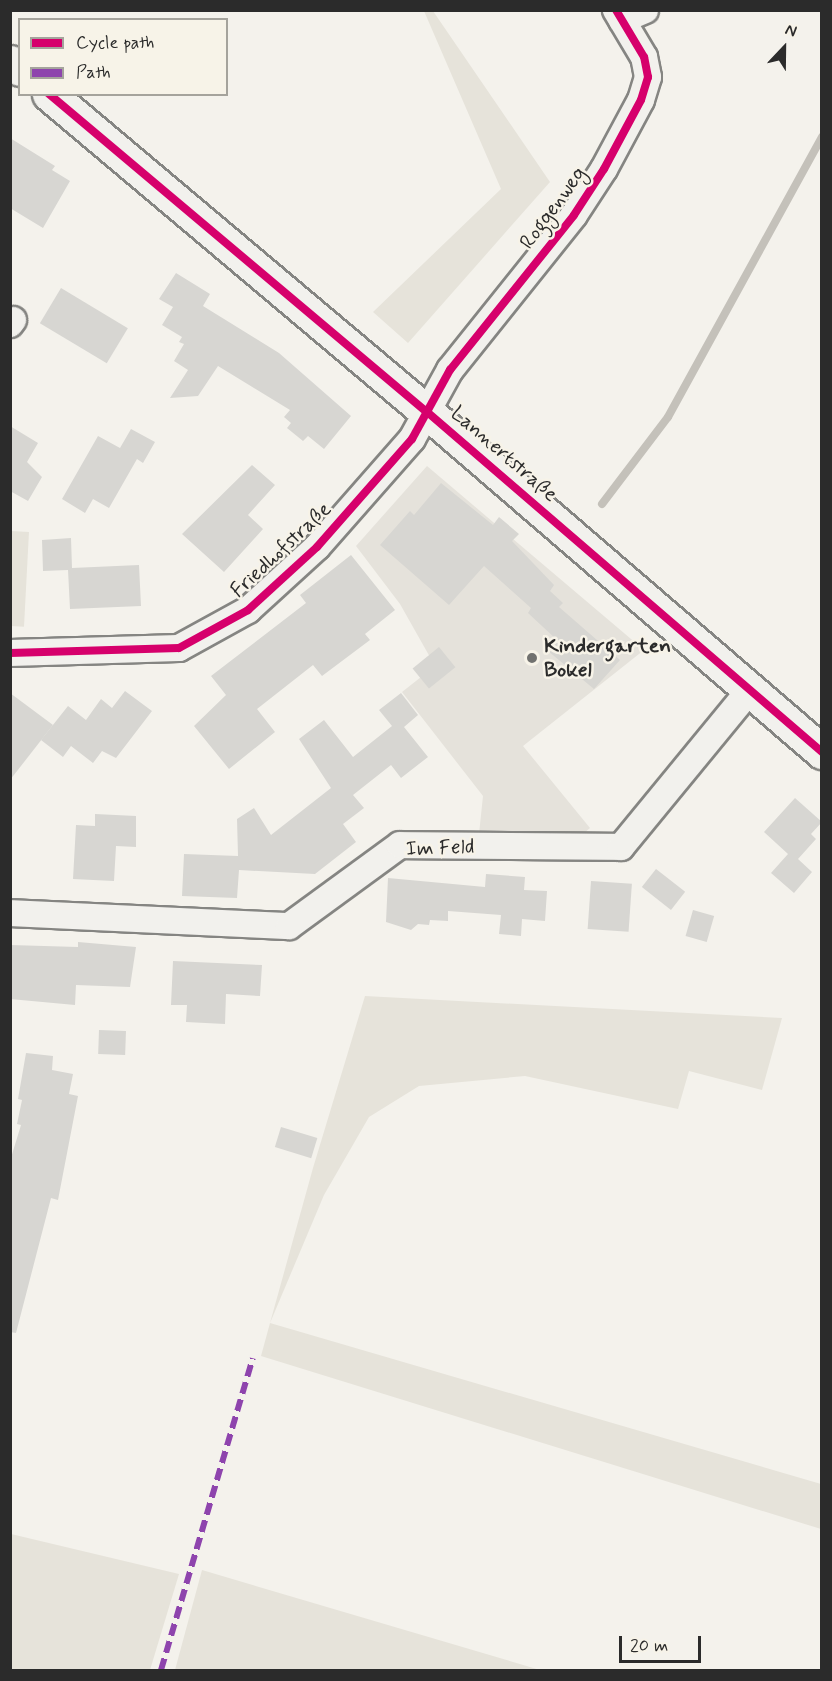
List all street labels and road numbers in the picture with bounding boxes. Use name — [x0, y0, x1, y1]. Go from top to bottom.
street label: Roggenweg — [515, 162, 591, 254]
street label: Lannertstraße — [445, 401, 563, 507]
street label: Friedhofstraße — [225, 497, 337, 603]
street label: Im Feld — [404, 834, 476, 862]

